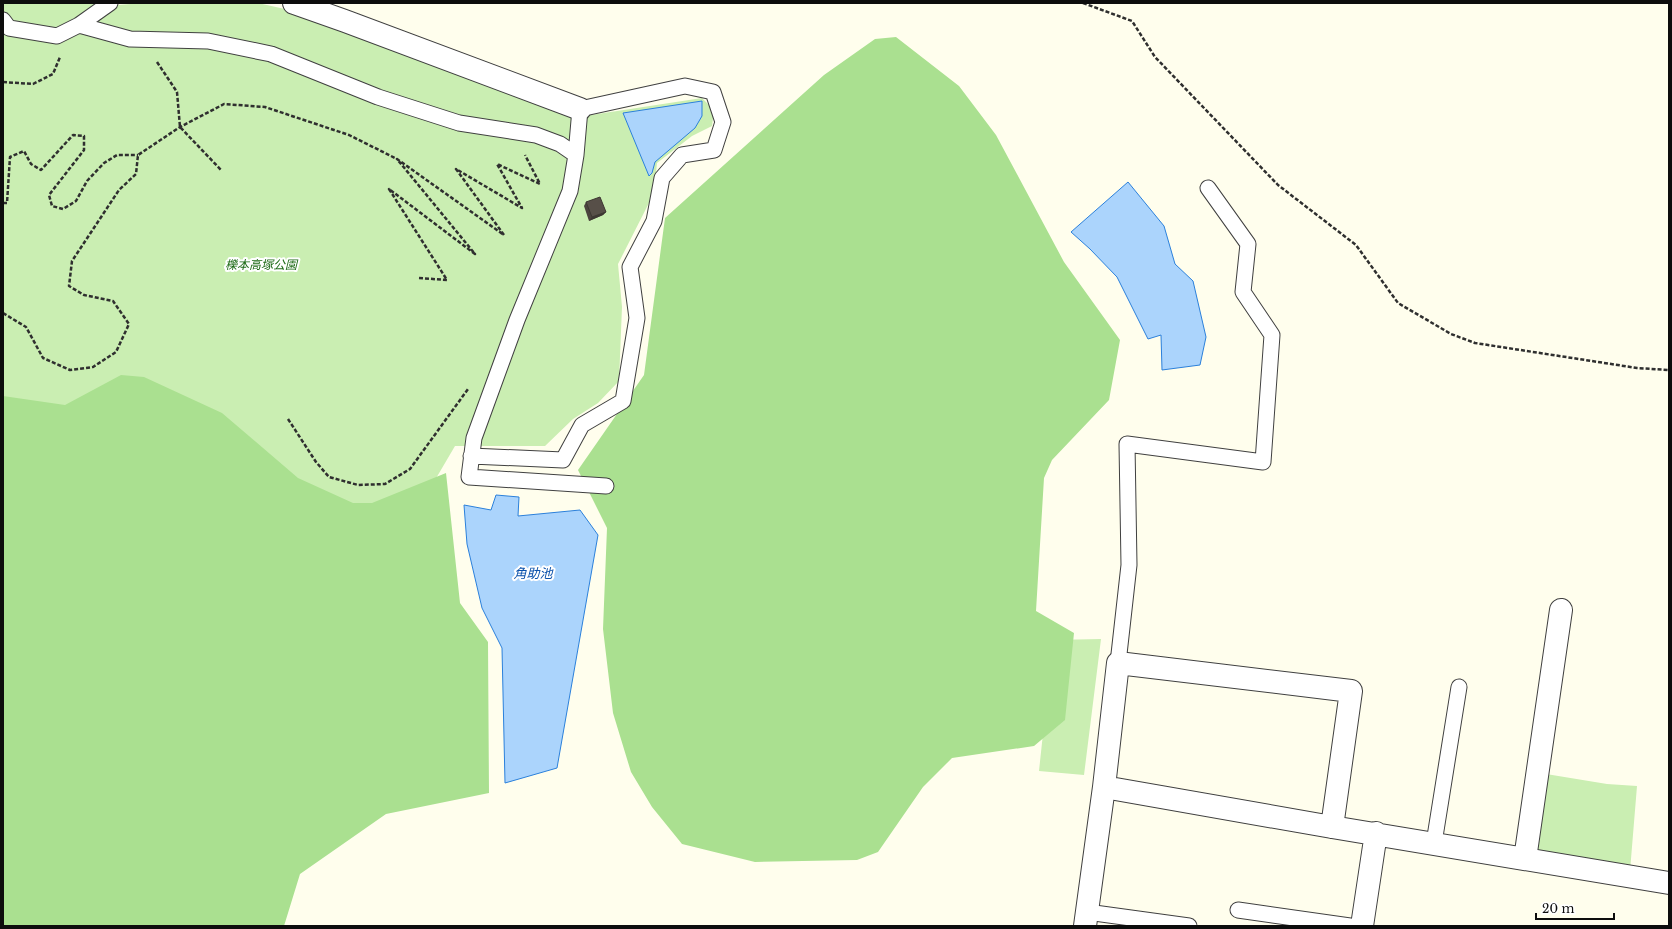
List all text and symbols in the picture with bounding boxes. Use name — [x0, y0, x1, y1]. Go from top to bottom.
park label: 櫟本高塚公園 — [225, 257, 299, 272]
water label: 角助池 — [513, 565, 554, 582]
scale bar — [1536, 895, 1614, 921]
text: 20 m — [1542, 901, 1574, 916]

